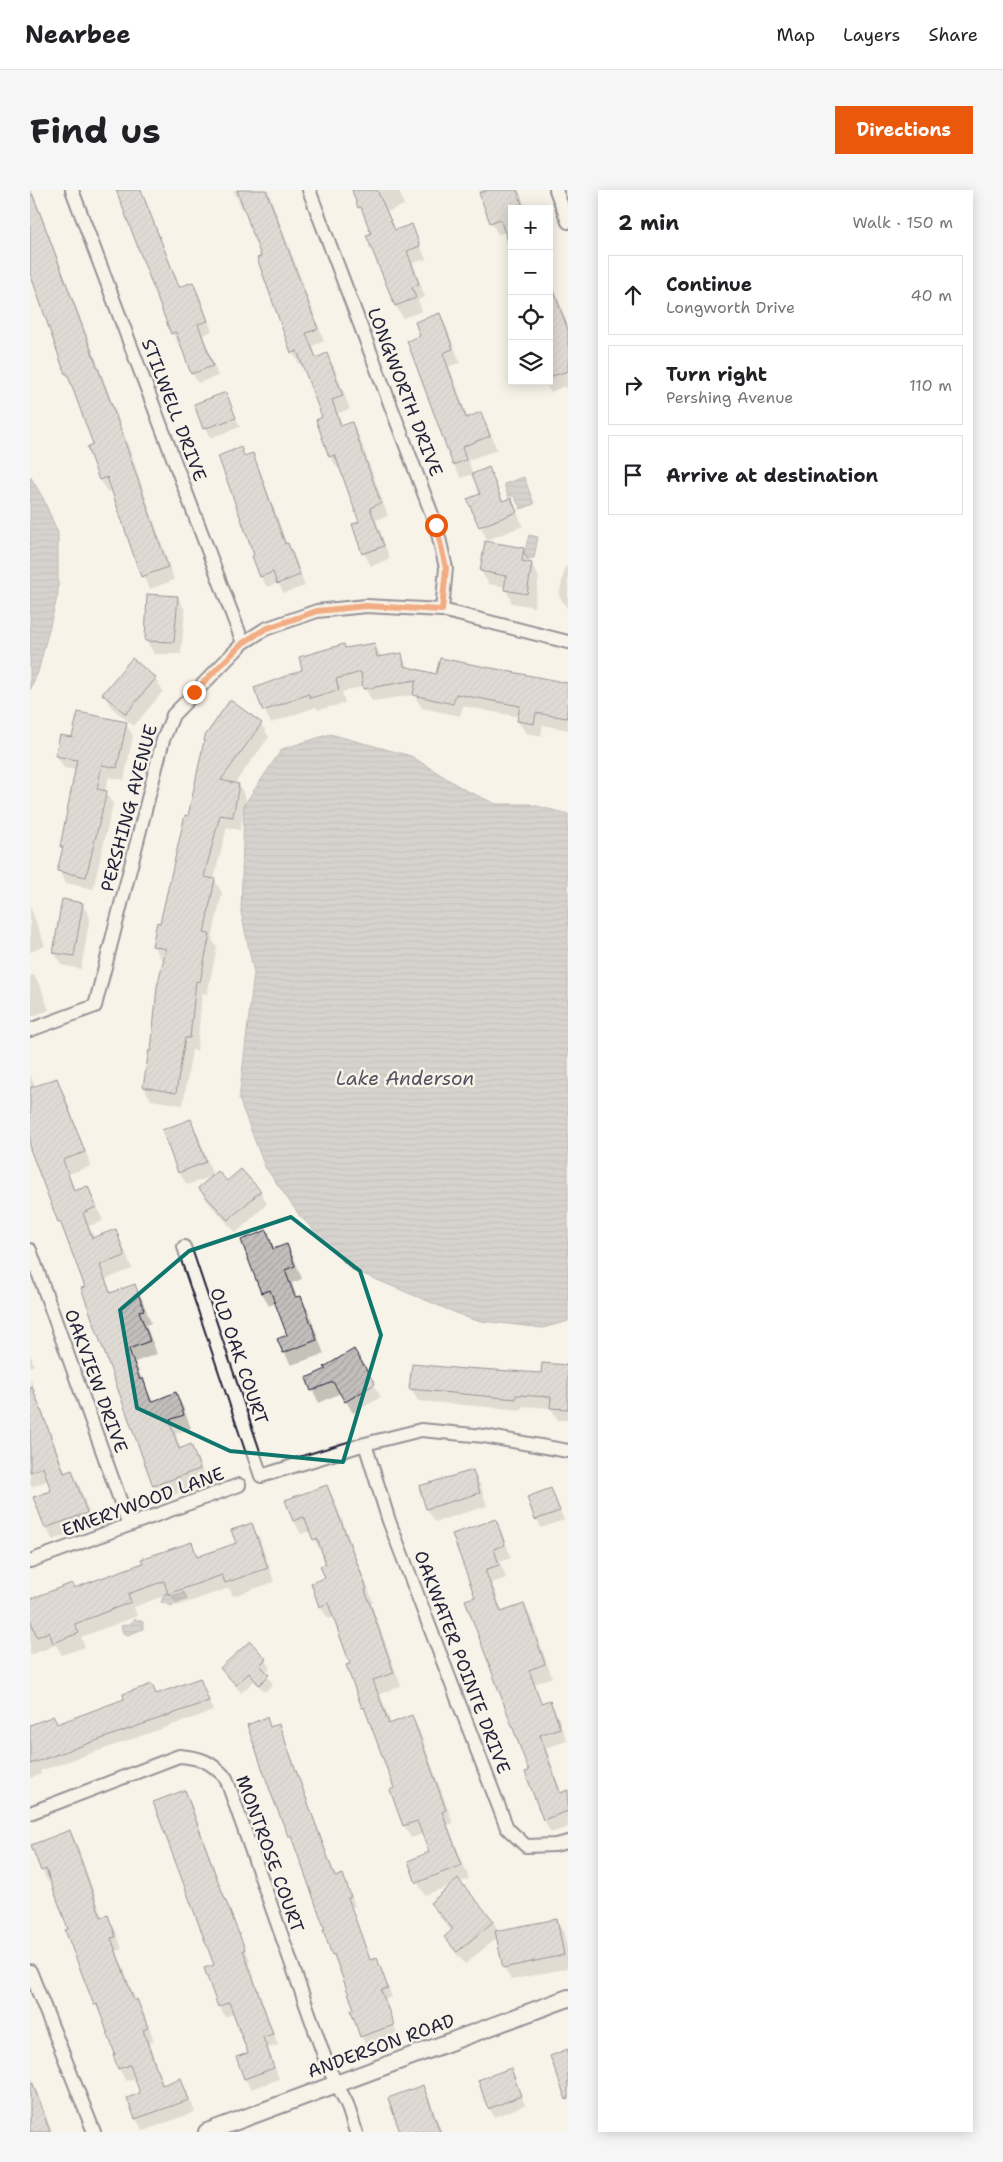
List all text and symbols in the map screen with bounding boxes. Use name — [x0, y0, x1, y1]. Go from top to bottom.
text: Nearbee — [25, 19, 131, 51]
text: Map — [777, 23, 815, 47]
text: Layers — [843, 23, 900, 47]
text: Share — [928, 23, 978, 47]
button: Directions — [835, 106, 973, 154]
text: Find us — [30, 107, 161, 154]
map controls — [508, 205, 553, 385]
button: + — [508, 205, 553, 250]
text: 2 min — [618, 209, 679, 237]
text: Walk · 150 m — [852, 212, 953, 233]
button: − — [508, 250, 553, 295]
text: Continue — [666, 272, 752, 297]
icon: ahead — [619, 281, 647, 309]
text: 40 m — [910, 285, 952, 306]
button: locate — [508, 295, 553, 340]
text: Longworth Drive — [666, 297, 795, 318]
street label: LONGWORTH DRIVE — [362, 304, 448, 480]
street label: STILWELL DRIVE — [136, 335, 212, 485]
button: layers — [508, 340, 553, 385]
text: Turn right — [666, 362, 767, 387]
icon: right — [619, 371, 647, 399]
text: 110 m — [909, 375, 952, 396]
text: Pershing Avenue — [666, 387, 793, 408]
icon: arrive — [619, 461, 647, 489]
text: Arrive at destination — [666, 463, 878, 488]
route start — [425, 514, 448, 537]
route end — [183, 681, 206, 704]
street label: PERSHING AVENUE — [95, 722, 163, 894]
water label: Lake Anderson — [336, 1066, 474, 1091]
street label: OLD OAK COURT — [204, 1284, 274, 1428]
street label: OAKVIEW DRIVE — [59, 1306, 133, 1456]
street label: EMERYWOOD LANE — [59, 1461, 227, 1543]
street label: OAKWATER POINTE DRIVE — [408, 1547, 516, 1777]
street label: MONTROSE COURT — [230, 1772, 310, 1936]
street label: ANDERSON ROAD — [304, 2008, 458, 2084]

